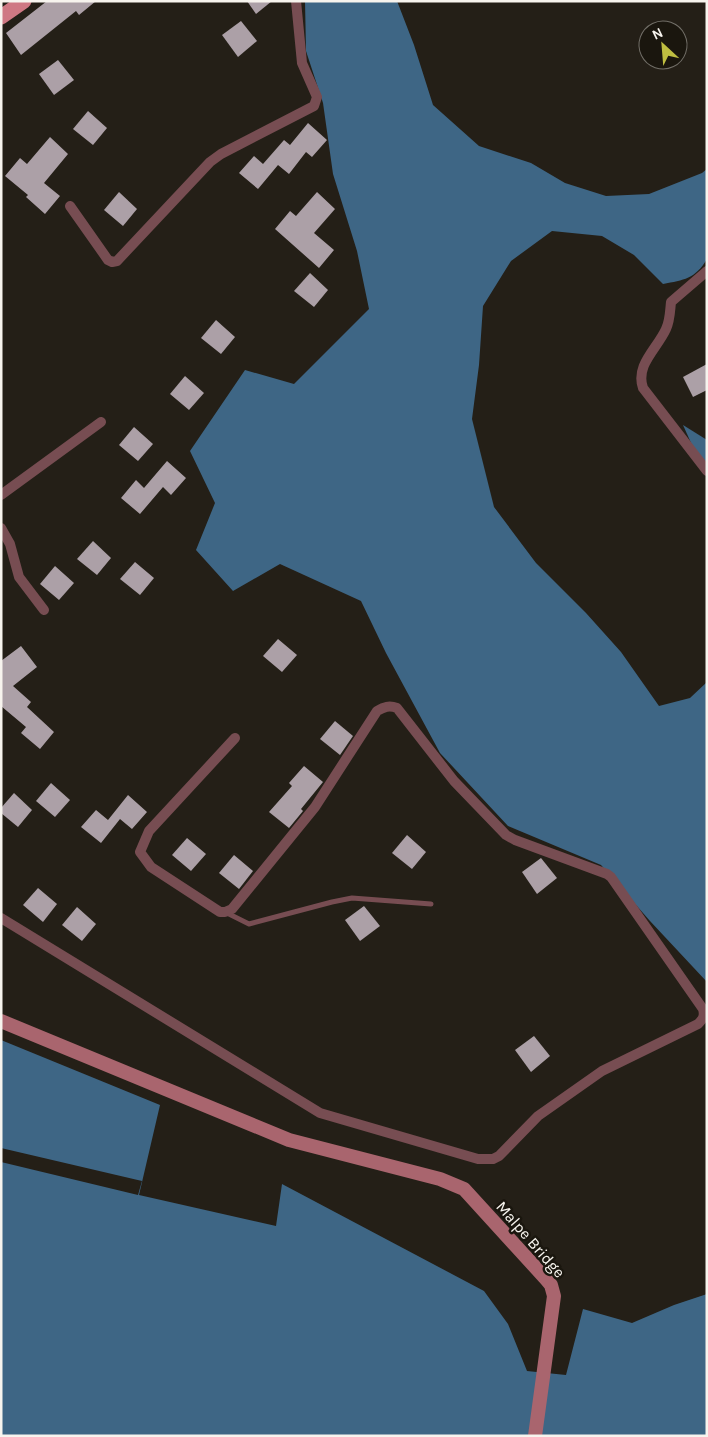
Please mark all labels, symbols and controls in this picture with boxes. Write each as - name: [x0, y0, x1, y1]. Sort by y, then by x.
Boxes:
- north arrow: [638, 20, 688, 70]
- text: N: [649, 24, 666, 44]
- street label: Malpe Bridge: [492, 1197, 569, 1282]

